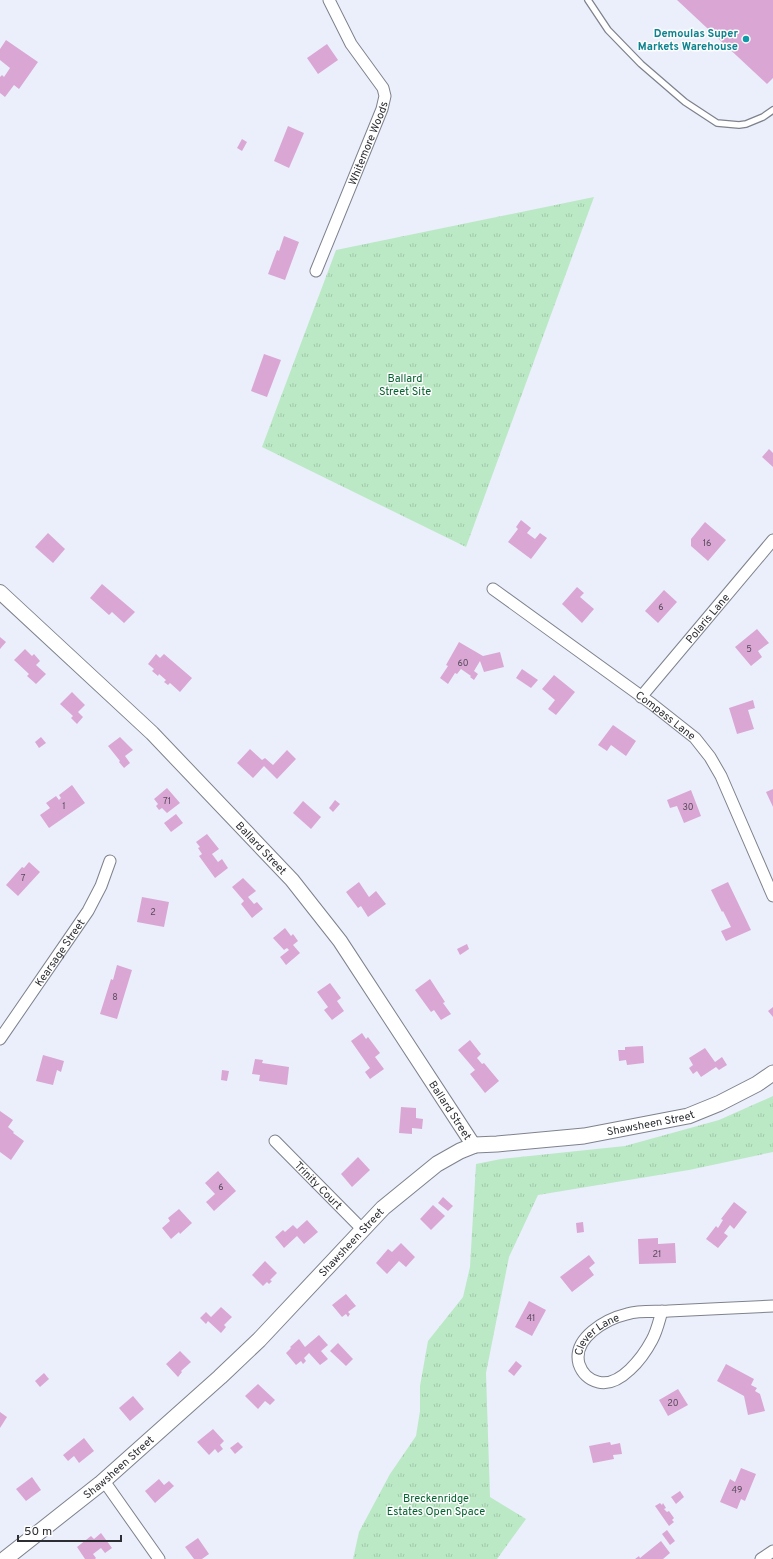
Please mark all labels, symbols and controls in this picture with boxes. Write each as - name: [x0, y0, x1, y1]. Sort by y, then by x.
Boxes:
- place label: Demoulas Super Markets Warehouse: [638, 27, 738, 54]
- marker: Demoulas Super Markets Warehouse: [741, 34, 751, 44]
- street label: Whitemore Woods: [346, 100, 392, 188]
- park label: Ballard Street Site: [379, 372, 431, 399]
- house number: 16: [703, 538, 711, 549]
- street label: Polaris Lane: [683, 591, 733, 647]
- house number: 6: [658, 602, 664, 613]
- house number: 5: [746, 644, 752, 655]
- house number: 60: [457, 658, 469, 669]
- street label: Compass Lane: [632, 688, 698, 744]
- house number: 71: [163, 796, 171, 807]
- house number: 1: [62, 801, 66, 812]
- house number: 30: [682, 802, 694, 813]
- street label: Ballard Street: [232, 819, 289, 878]
- house number: 7: [21, 873, 26, 884]
- house number: 2: [150, 907, 156, 918]
- street label: Kearsage Street: [32, 917, 88, 990]
- house number: 8: [112, 992, 118, 1003]
- street label: Ballard Street: [425, 1078, 474, 1143]
- street label: Shawsheen Street: [606, 1108, 697, 1139]
- street label: Trinity Court: [291, 1159, 345, 1213]
- house number: 6: [218, 1182, 224, 1193]
- street label: Shawsheen Street: [316, 1205, 387, 1280]
- house number: 21: [653, 1249, 661, 1260]
- street label: Clever Lane: [572, 1311, 622, 1357]
- house number: 41: [527, 1313, 535, 1324]
- house number: 20: [667, 1398, 679, 1409]
- street label: Shawsheen Street: [81, 1433, 157, 1502]
- house number: 49: [732, 1485, 742, 1496]
- park label: Breckenridge Estates Open Space: [387, 1492, 485, 1519]
- scale bar: [18, 1517, 121, 1543]
- text: 50 m: [24, 1524, 52, 1540]

